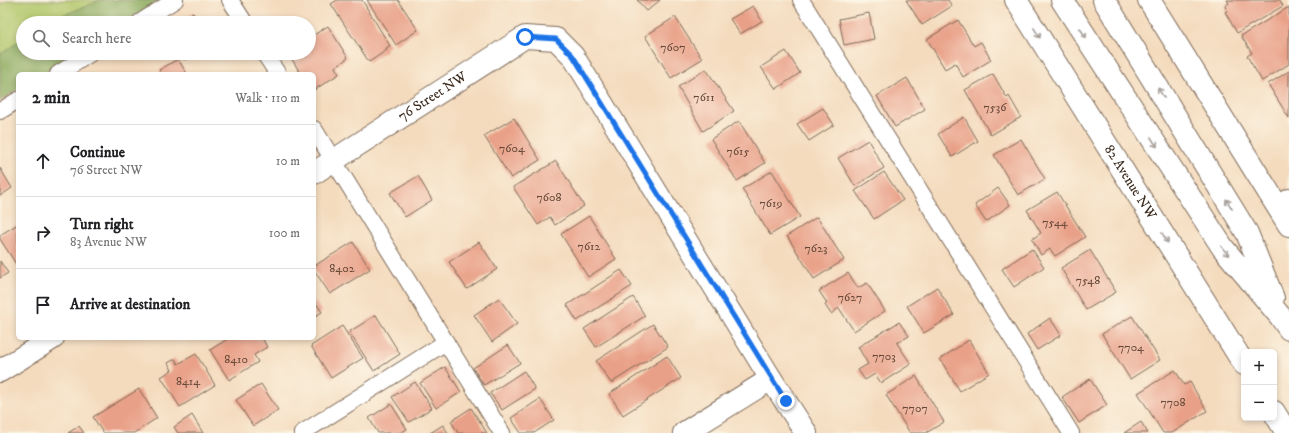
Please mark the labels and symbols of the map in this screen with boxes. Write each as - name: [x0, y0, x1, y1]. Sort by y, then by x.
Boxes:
- one-way arrow: [1033, 27, 1041, 38]
- one-way arrow: [1080, 27, 1088, 39]
- route start: [516, 28, 534, 46]
- house number: 7607: [660, 40, 686, 55]
- street label: 76 Street NW: [395, 68, 470, 125]
- one-way arrow: [1157, 88, 1165, 99]
- house number: 7611: [693, 90, 715, 105]
- house number: 7536: [984, 100, 1007, 115]
- one-way arrow: [1150, 136, 1158, 147]
- house number: 7604: [499, 141, 526, 156]
- street label: 82 Avenue NW: [1100, 142, 1160, 223]
- house number: 7615: [727, 144, 749, 159]
- house number: 7608: [537, 190, 561, 205]
- house number: 7619: [760, 196, 782, 211]
- one-way arrow: [1225, 198, 1233, 210]
- house number: 7544: [1042, 215, 1069, 230]
- one-way arrow: [1161, 232, 1169, 243]
- house number: 7612: [578, 239, 600, 254]
- house number: 7623: [805, 241, 827, 256]
- one-way arrow: [1221, 245, 1230, 256]
- house number: 8402: [329, 261, 355, 276]
- house number: 7548: [1076, 273, 1100, 288]
- house number: 7627: [838, 290, 862, 305]
- house number: 7704: [1118, 340, 1145, 355]
- house number: 7703: [872, 349, 896, 364]
- house number: 8410: [224, 352, 248, 367]
- house number: 8414: [176, 374, 201, 389]
- route end: [777, 392, 795, 410]
- house number: 7708: [1160, 395, 1186, 410]
- house number: 7707: [902, 401, 928, 416]

